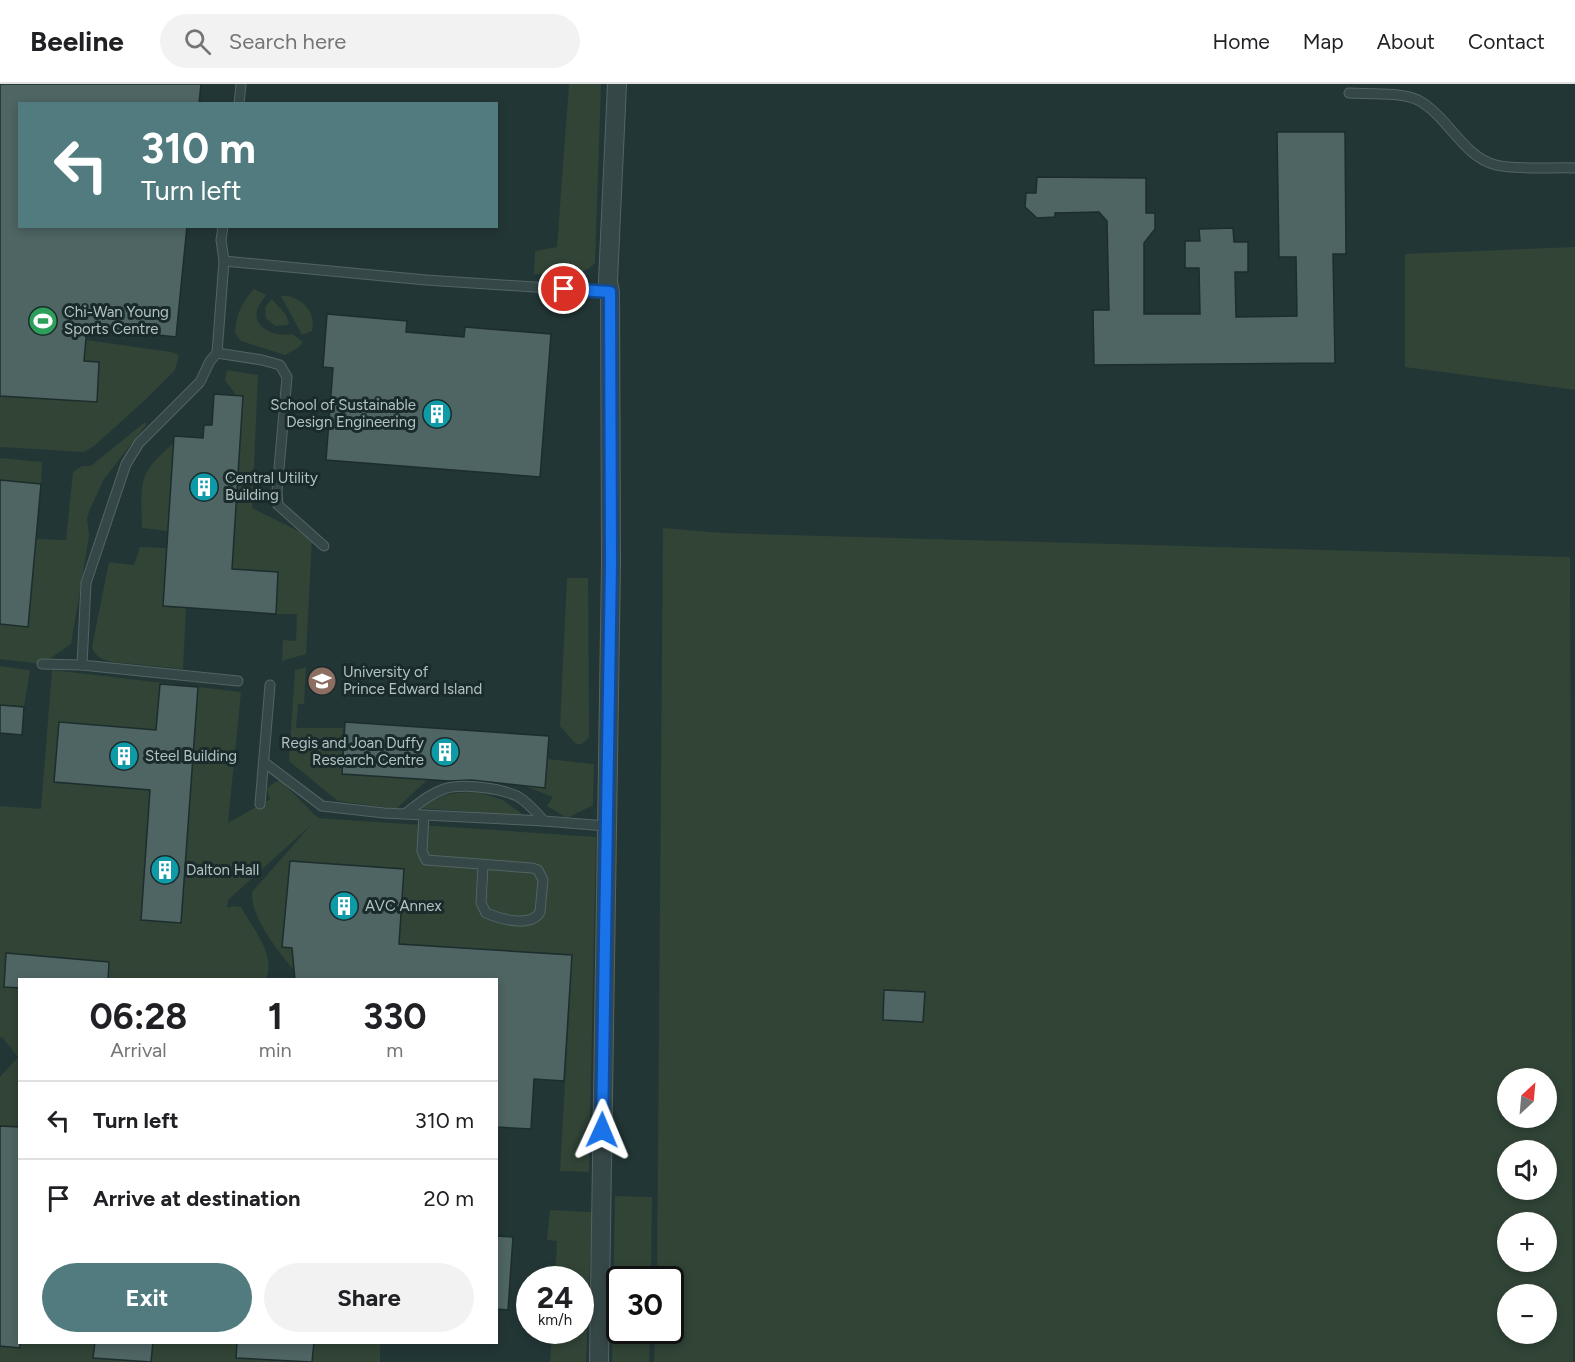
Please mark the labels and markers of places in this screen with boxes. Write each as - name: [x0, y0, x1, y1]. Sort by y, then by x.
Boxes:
- pin: [538, 263, 589, 314]
- place label: Chi-Wan Young Sports Centre: [64, 303, 169, 338]
- sports icon: Chi-Wan Young Sports Centre: [27, 305, 59, 337]
- place label: School of Sustainable Design Engineering: [270, 396, 416, 431]
- building icon: School of Sustainable Design Engineering: [421, 398, 453, 430]
- place label: Central Utility Building: [225, 469, 318, 504]
- building icon: Central Utility Building: [188, 471, 220, 503]
- place label: University of Prince Edward Island: [343, 663, 482, 698]
- school or university icon: University of Prince Edward Island: [306, 665, 338, 697]
- place label: Regis and Joan Duffy Research Centre: [281, 734, 424, 769]
- building icon: Regis and Joan Duffy Research Centre: [429, 736, 461, 768]
- building icon: Steel Building: [108, 740, 140, 772]
- place label: Steel Building: [145, 747, 237, 765]
- building icon: Dalton Hall: [149, 854, 181, 886]
- place label: Dalton Hall: [186, 861, 259, 879]
- building icon: AVC Annex: [328, 890, 360, 922]
- place label: AVC Annex: [365, 897, 442, 915]

